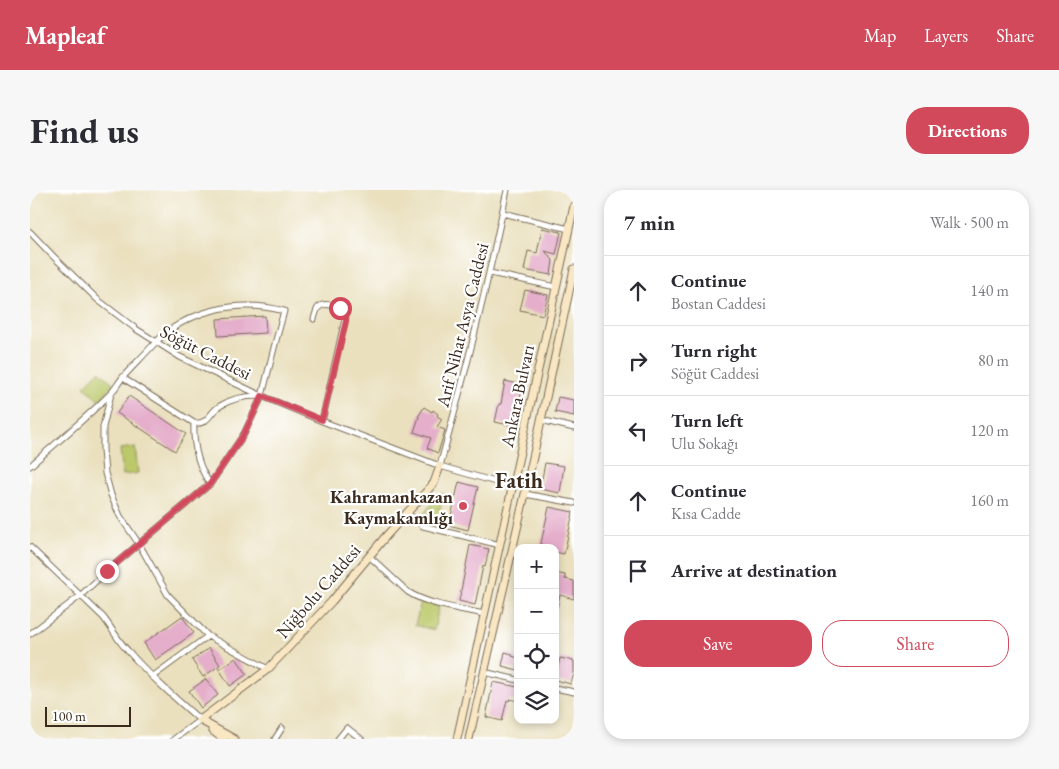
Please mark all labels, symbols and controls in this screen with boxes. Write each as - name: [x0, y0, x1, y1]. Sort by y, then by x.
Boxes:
- text: Mapleaf: [25, 20, 106, 51]
- text: Map: [864, 24, 896, 47]
- text: Layers: [924, 24, 968, 47]
- text: Share: [996, 24, 1034, 47]
- button: Directions: [906, 107, 1029, 154]
- text: Find us: [30, 108, 139, 153]
- text: 7 min: [624, 209, 675, 236]
- text: Walk · 500 m: [930, 212, 1009, 233]
- street label: Arif Nihat Asya Caddesi: [430, 240, 494, 410]
- text: Continue: [671, 268, 746, 293]
- icon: ahead: [624, 277, 652, 305]
- text: 140 m: [970, 280, 1009, 301]
- text: Bostan Caddesi: [671, 293, 766, 314]
- route start: [329, 297, 352, 320]
- street label: Söğüt Caddesi: [157, 319, 256, 385]
- text: Turn right: [671, 338, 757, 363]
- street label: Ankara Bulvarı: [495, 342, 539, 450]
- icon: right: [624, 347, 652, 375]
- text: 80 m: [978, 350, 1009, 371]
- text: Söğüt Caddesi: [671, 363, 759, 384]
- text: Turn left: [671, 408, 743, 433]
- icon: left: [624, 417, 652, 445]
- text: 120 m: [970, 420, 1009, 441]
- text: Ulu Sokağı: [671, 433, 738, 454]
- district label: Fatih: [495, 466, 543, 495]
- text: Continue: [671, 478, 746, 503]
- place label: Kahramankazan Kaymakamlığı: [330, 485, 454, 529]
- icon: ahead: [624, 487, 652, 515]
- text: 160 m: [970, 490, 1009, 511]
- marker: Kahramankazan Kaymakamlığı: [457, 500, 469, 512]
- text: Kısa Cadde: [671, 503, 741, 524]
- street label: Niğbolu Caddesi: [271, 539, 366, 643]
- map controls: [514, 544, 559, 724]
- button: +: [514, 544, 559, 589]
- icon: arrive: [624, 557, 652, 585]
- text: Arrive at destination: [671, 558, 837, 583]
- route end: [96, 560, 119, 583]
- button: −: [514, 589, 559, 634]
- button: Save: [624, 620, 812, 667]
- button: Share: [822, 620, 1009, 667]
- button: locate: [514, 634, 559, 679]
- button: layers: [514, 679, 559, 724]
- scale bar: [45, 704, 131, 727]
- text: 100 m: [52, 707, 86, 725]

